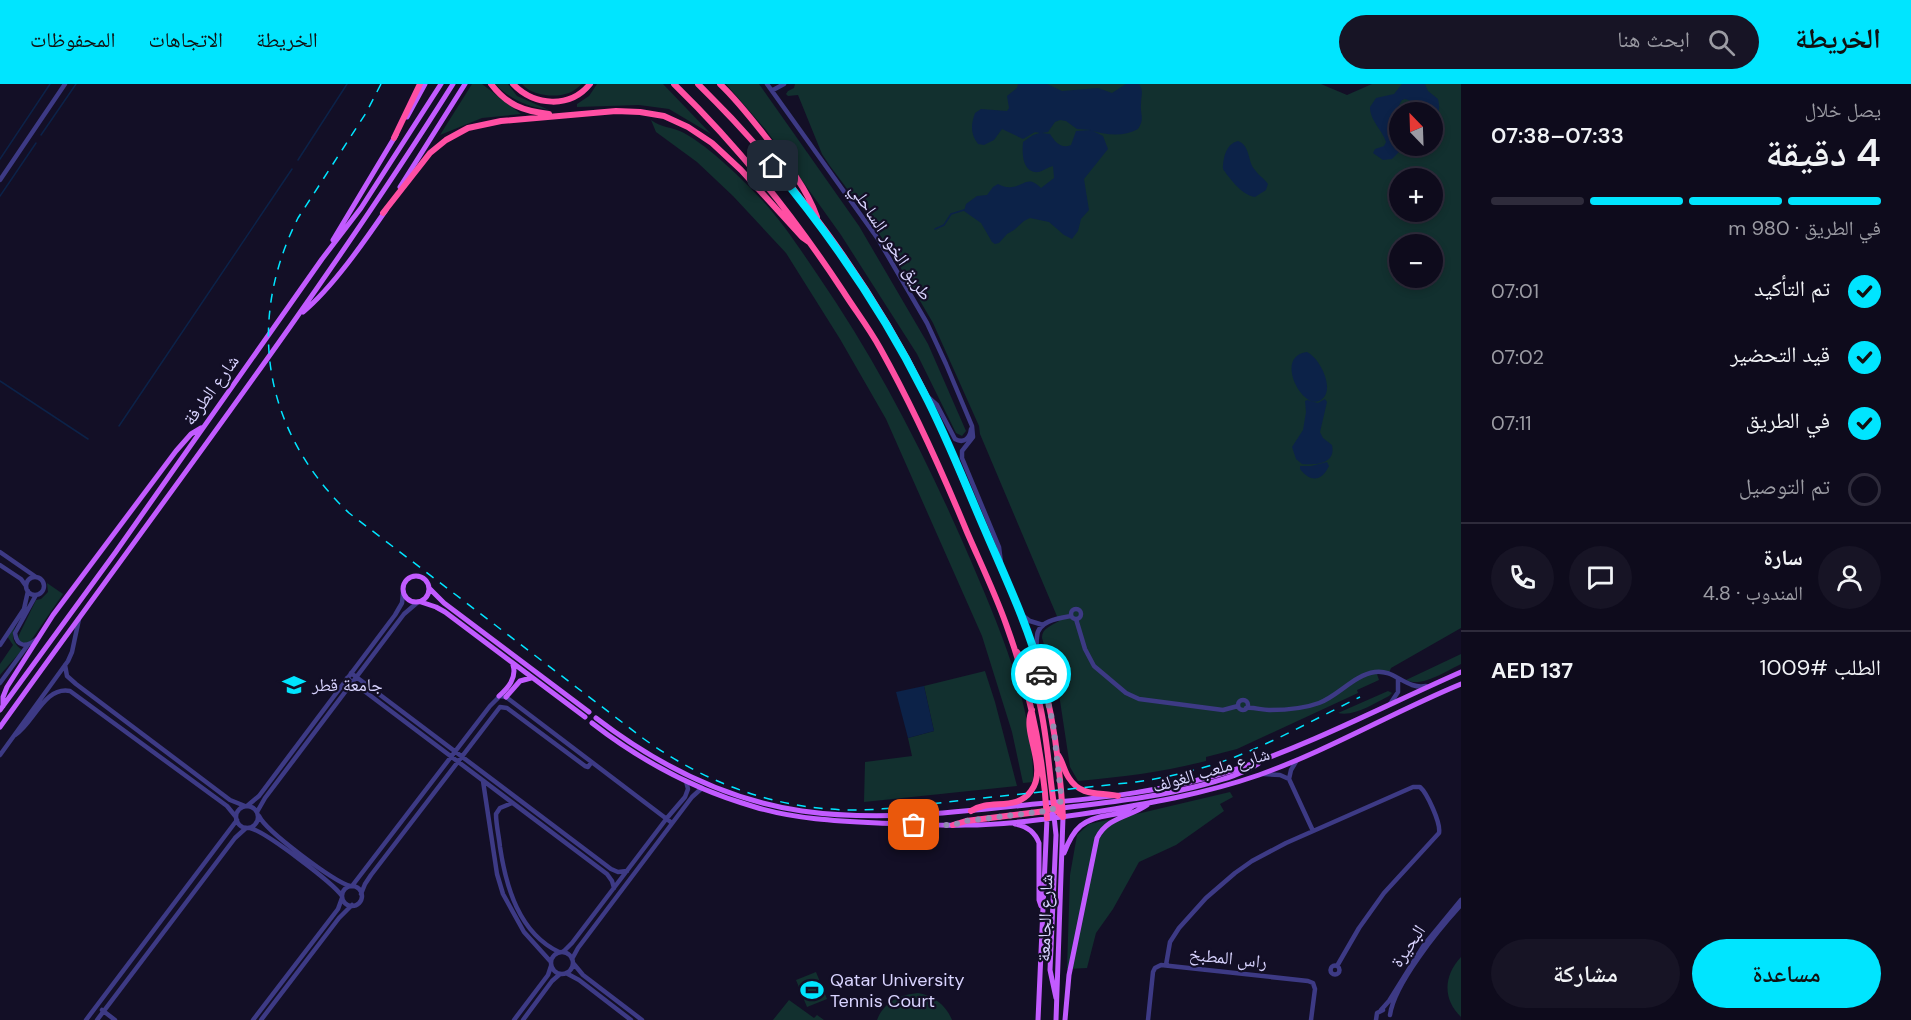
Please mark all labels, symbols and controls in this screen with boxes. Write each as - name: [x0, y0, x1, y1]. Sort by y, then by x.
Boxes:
- search box: [1339, 15, 1759, 69]
- text: الخريطة: [1795, 20, 1881, 57]
- text: ابحث هنا: [1617, 25, 1690, 54]
- text: المحفوظات: [30, 26, 115, 54]
- text: الاتجاهات: [148, 26, 223, 54]
- text: الخريطة: [256, 26, 318, 54]
- icon: search: [1705, 26, 1738, 59]
- text: يصل خلال: [1805, 97, 1881, 123]
- north arrow: [1389, 102, 1443, 156]
- map controls: [1389, 102, 1443, 288]
- text: 07:33–07:38: [1491, 121, 1624, 150]
- text: 4 دقيقة: [1766, 127, 1881, 178]
- pin: [747, 140, 798, 191]
- icon: home: [756, 149, 789, 182]
- button: +: [1389, 168, 1443, 222]
- street label: طريق الخور الساحلي: [842, 179, 938, 306]
- text: في الطريق · 980 m: [1728, 215, 1881, 241]
- button: −: [1389, 234, 1443, 288]
- text: تم التأكيد: [1754, 274, 1830, 303]
- icon: check: [1848, 275, 1881, 308]
- text: 07:01: [1491, 278, 1539, 304]
- text: قيد التحضير: [1730, 340, 1830, 369]
- icon: check: [1848, 341, 1881, 374]
- text: 07:02: [1491, 344, 1544, 370]
- street label: شارع الطرفة: [177, 350, 245, 430]
- text: في الطريق: [1745, 406, 1830, 435]
- icon: check: [1848, 407, 1881, 440]
- text: 07:11: [1491, 410, 1532, 436]
- text: تم التوصيل: [1739, 472, 1830, 501]
- text: سارة: [1764, 543, 1803, 572]
- button: phone: [1491, 546, 1554, 609]
- button: chat: [1569, 546, 1632, 609]
- button: person: [1818, 546, 1881, 609]
- text: المندوب · 4.8: [1703, 580, 1803, 606]
- courier: [1011, 644, 1071, 704]
- text: الطلب #1009: [1760, 653, 1881, 682]
- text: AED 137: [1491, 656, 1573, 685]
- icon: car: [1025, 658, 1058, 691]
- school or university icon: جامعة قطر: [281, 672, 307, 698]
- place label: جامعة قطر: [311, 673, 383, 697]
- street label: شارع ملعب الغولف: [1149, 742, 1273, 798]
- pin: [888, 799, 939, 850]
- icon: bag: [897, 808, 930, 841]
- street label: شارع الجامعة: [1031, 874, 1059, 962]
- street label: البحيرة: [1385, 920, 1431, 972]
- button: مشاركة: [1491, 939, 1680, 1008]
- button: مساعدة: [1692, 939, 1881, 1008]
- street label: راس المطبخ: [1188, 942, 1268, 974]
- place label: Qatar University Tennis Court: [830, 968, 965, 1013]
- sports icon: Qatar University Tennis Court: [799, 977, 825, 1003]

